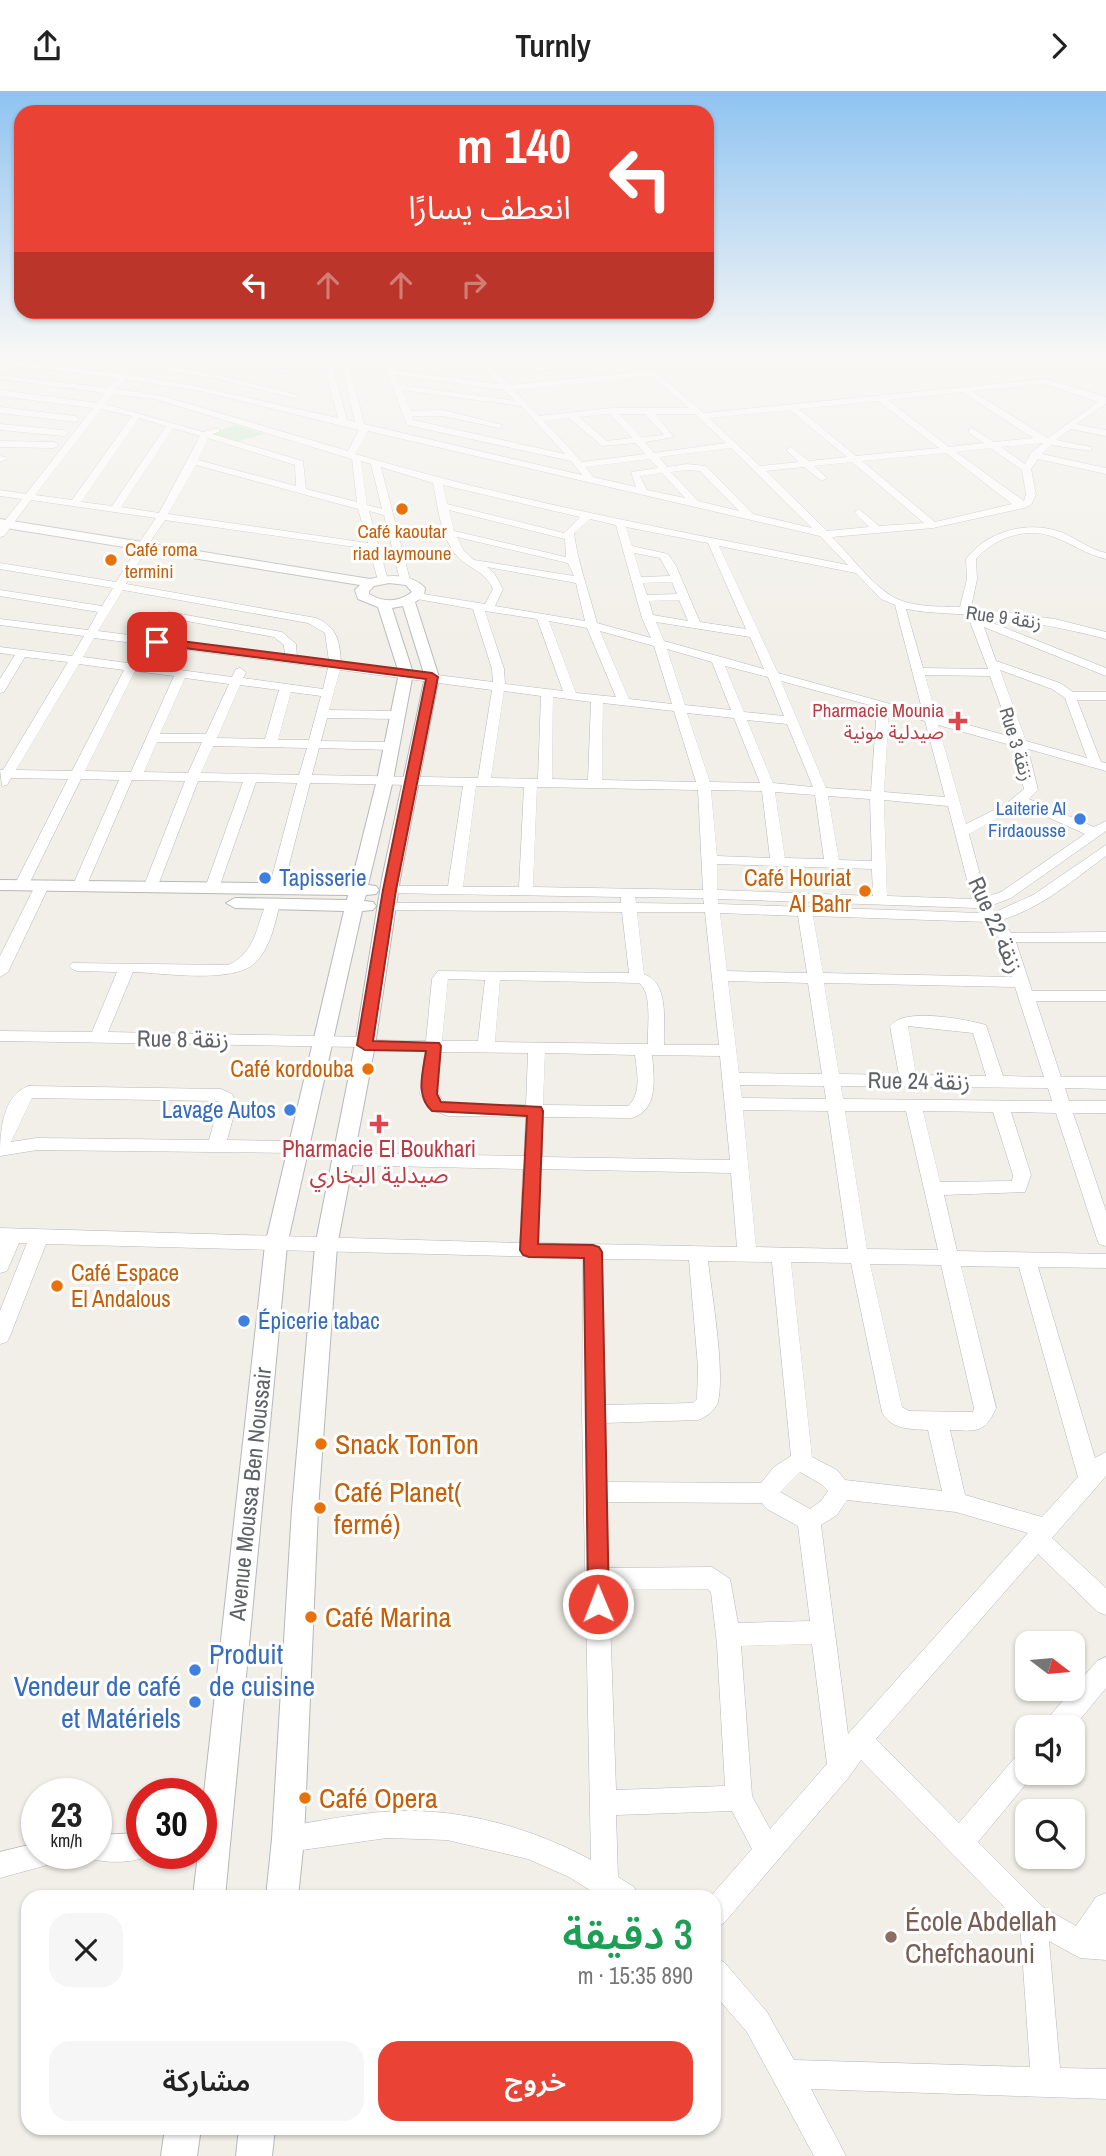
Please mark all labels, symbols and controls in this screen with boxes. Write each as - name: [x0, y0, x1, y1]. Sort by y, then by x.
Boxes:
- text: Turnly: [515, 24, 591, 67]
- icon: share: [28, 27, 66, 65]
- icon: forward: [1040, 27, 1078, 65]
- text: 140 m: [457, 112, 571, 178]
- icon: left: [595, 133, 686, 224]
- text: انعطف يسارًا: [408, 186, 571, 229]
- icon: left: [236, 266, 274, 304]
- icon: ahead: [309, 266, 347, 304]
- icon: ahead: [382, 266, 420, 304]
- icon: right: [455, 266, 493, 304]
- marker: Café kaoutar riad laymoune: [394, 501, 410, 517]
- place label: Café kaoutar riad laymoune: [353, 518, 451, 566]
- place label: Café roma termini: [125, 536, 198, 584]
- marker: Café roma termini: [103, 552, 119, 568]
- street label: Rue 9 زنقة: [965, 599, 1043, 635]
- pin: [127, 612, 187, 672]
- icon: arrive: [138, 623, 176, 661]
- place label: Pharmacie Mounia صيدلية مونية: [812, 697, 944, 745]
- street label: Rue 3 زنقة: [993, 704, 1041, 784]
- marker: Pharmacie Mounia صيدلية مونية: [950, 713, 966, 729]
- place label: Laiterie Al Firdaousse: [988, 795, 1066, 843]
- marker: Laiterie Al Firdaousse: [1072, 811, 1088, 827]
- place label: Tapisserie: [279, 862, 366, 893]
- place label: Café Houriat Al Bahr: [744, 862, 852, 919]
- marker: Tapisserie: [257, 870, 273, 886]
- street label: Rue 22 زنقة: [961, 872, 1031, 978]
- marker: Café Houriat Al Bahr: [857, 883, 873, 899]
- street label: Rue 8 زنقة: [137, 1022, 229, 1055]
- place label: Café kordouba: [230, 1053, 355, 1084]
- marker: Café kordouba: [360, 1061, 376, 1077]
- street label: Rue 24 زنقة: [867, 1064, 971, 1097]
- place label: Lavage Autos: [162, 1094, 276, 1125]
- marker: Lavage Autos: [282, 1102, 298, 1118]
- marker: Pharmacie El Boukhari صيدلية البخاري: [371, 1116, 387, 1132]
- place label: Pharmacie El Boukhari صيدلية البخاري: [282, 1133, 476, 1192]
- place label: Café Espace El Andalous: [71, 1257, 179, 1314]
- marker: Café Espace El Andalous: [49, 1278, 65, 1294]
- place label: Épicerie tabac: [258, 1305, 380, 1336]
- marker: Épicerie tabac: [236, 1313, 252, 1329]
- street label: Avenue Moussa Ben Noussair: [221, 1365, 278, 1623]
- place label: Snack TonTon: [335, 1425, 479, 1463]
- marker: Snack TonTon: [313, 1436, 329, 1452]
- place label: Café Planet( fermé): [334, 1473, 462, 1543]
- marker: Café Planet( fermé): [312, 1500, 328, 1516]
- position arrow: [561, 1567, 635, 1641]
- place label: Café Marina: [325, 1598, 452, 1636]
- marker: Café Marina: [303, 1609, 319, 1625]
- north arrow: [1015, 1631, 1085, 1701]
- map controls: [1015, 1631, 1085, 1869]
- place label: Produit de cuisine: [209, 1635, 315, 1705]
- marker: Produit de cuisine: [187, 1662, 203, 1678]
- place label: Vendeur de café et Matériels: [14, 1667, 181, 1737]
- marker: Vendeur de café et Matériels: [187, 1694, 203, 1710]
- button: sound: [1015, 1715, 1085, 1785]
- speed limit sign: 30: [126, 1778, 217, 1869]
- place label: Café Opera: [319, 1779, 438, 1817]
- marker: Café Opera: [297, 1790, 313, 1806]
- text: 23: [51, 1791, 82, 1838]
- button: search: [1015, 1799, 1085, 1869]
- text: km/h: [51, 1828, 83, 1853]
- place label: École Abdellah Chefchaouni: [905, 1902, 1057, 1972]
- text: 3 دقيقة: [562, 1906, 693, 1962]
- button: close: [49, 1913, 123, 1987]
- marker: École Abdellah Chefchaouni: [883, 1929, 899, 1945]
- text: 890 m · 15:35: [578, 1960, 693, 1991]
- button: مشاركة: [49, 2041, 364, 2121]
- button: خروج: [378, 2041, 693, 2121]

